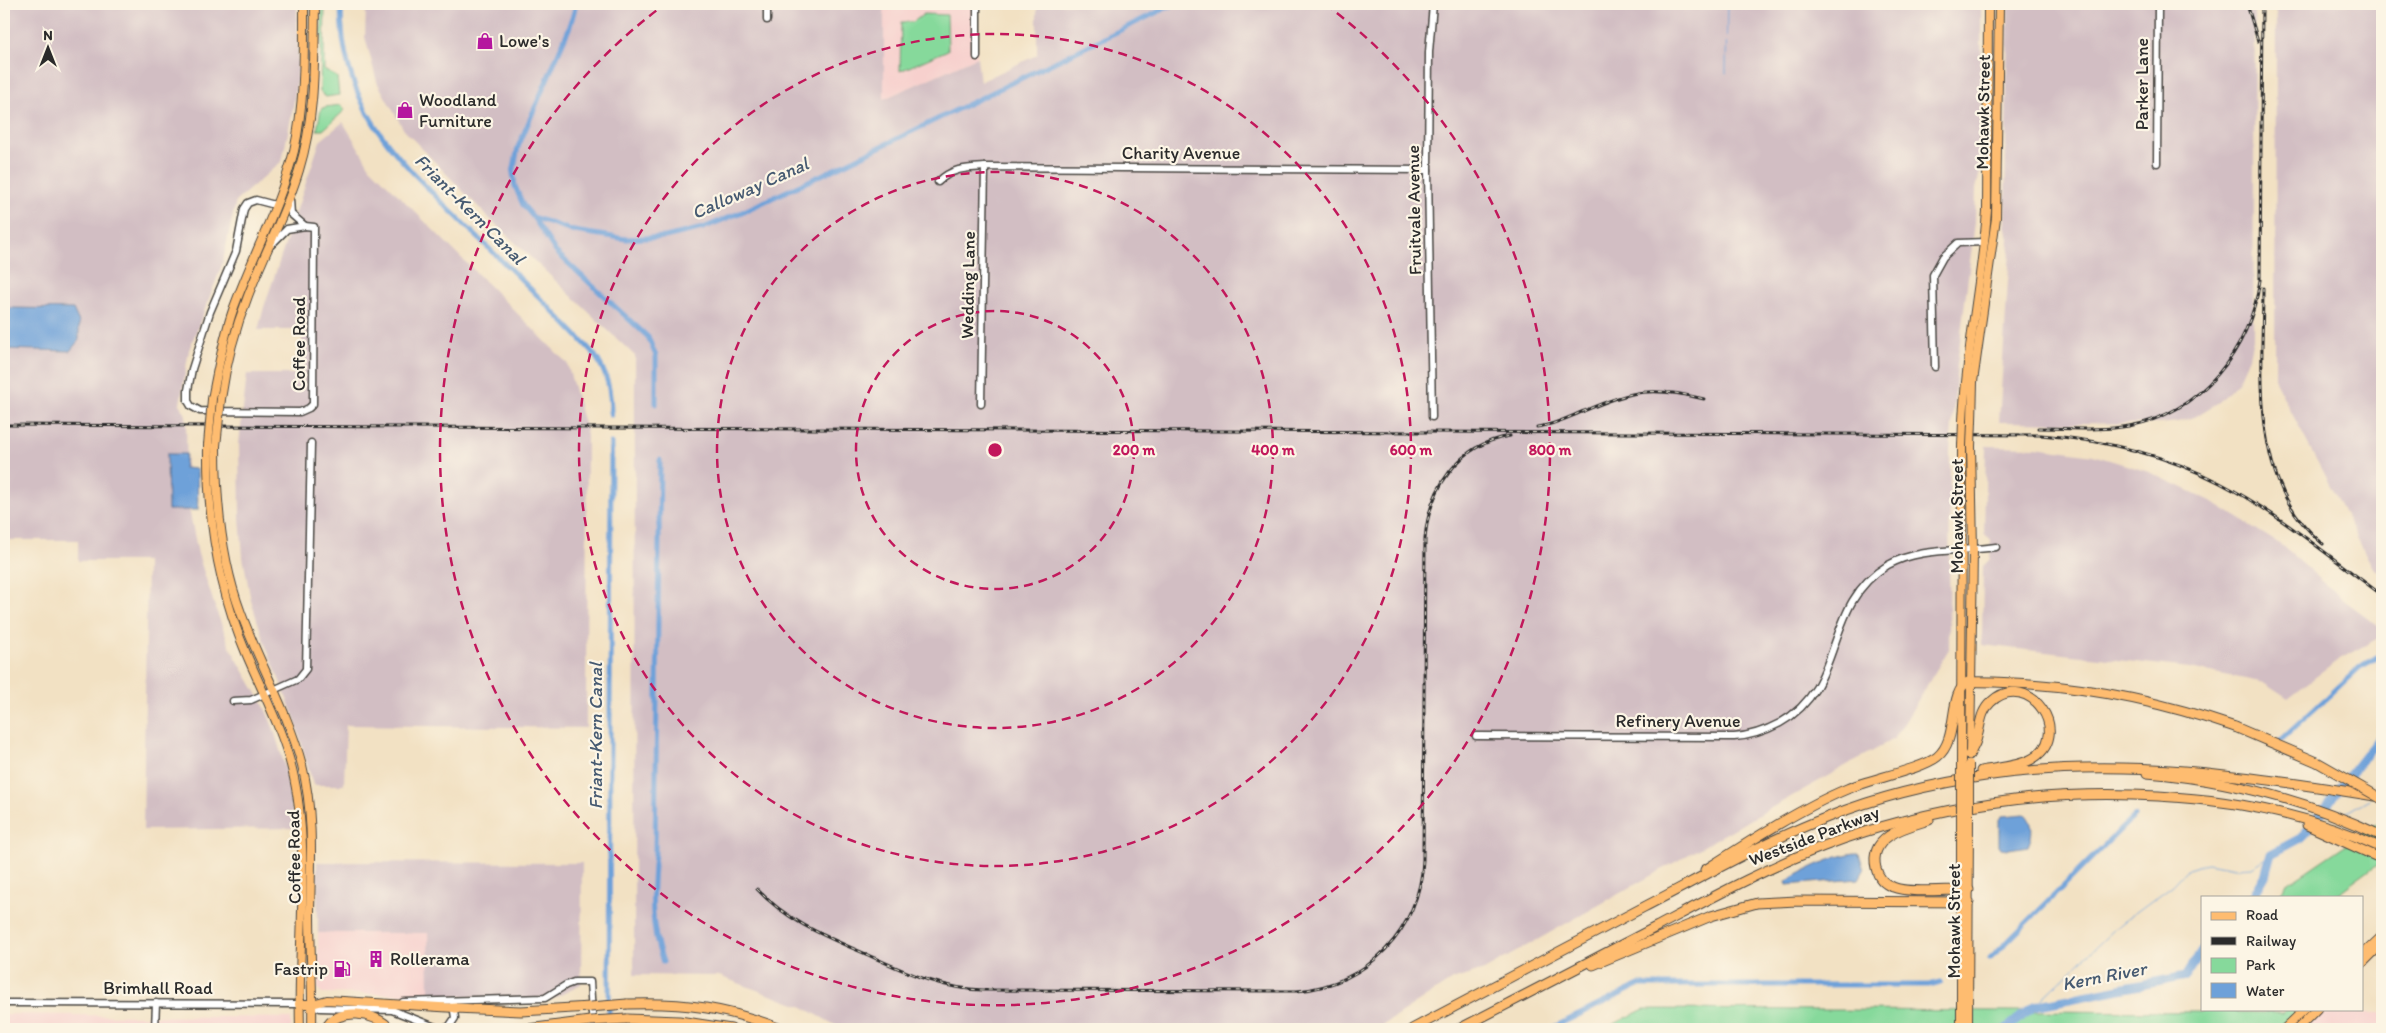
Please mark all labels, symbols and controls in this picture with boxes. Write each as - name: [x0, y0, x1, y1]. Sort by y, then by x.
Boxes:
- north arrow: [22, 22, 72, 72]
- text: N: [43, 27, 53, 44]
- place label: Lowe's: [499, 30, 550, 52]
- shop icon: Lowe's: [475, 31, 495, 51]
- street label: Parker Lane: [2131, 38, 2153, 130]
- street label: Mohawk Street: [1971, 54, 1995, 170]
- place label: Woodland Furniture: [419, 89, 497, 132]
- shop icon: Woodland Furniture: [395, 100, 415, 120]
- street label: Charity Avenue: [1122, 142, 1240, 164]
- street label: Fruitvale Avenue: [1402, 145, 1426, 275]
- water label: Friant-Kern Canal: [410, 149, 531, 270]
- water label: Calloway Canal: [688, 151, 813, 224]
- street label: Wedding Lane: [956, 231, 980, 339]
- street label: Coffee Road: [288, 297, 310, 391]
- centre of rings: [986, 441, 1004, 459]
- text: 200 m: [1113, 441, 1156, 459]
- text: 400 m: [1251, 441, 1295, 459]
- text: 600 m: [1390, 441, 1433, 459]
- text: 800 m: [1529, 441, 1572, 459]
- street label: Mohawk Street: [1946, 458, 1968, 574]
- water label: Friant-Kern Canal: [584, 661, 607, 810]
- street label: Refinery Avenue: [1615, 710, 1741, 732]
- street label: Westside Parkway: [1746, 801, 1883, 871]
- street label: Coffee Road: [282, 810, 306, 904]
- street label: Mohawk Street: [1943, 863, 1965, 979]
- legend: [2201, 896, 2364, 1010]
- text: Road: [2246, 906, 2279, 924]
- text: Railway: [2246, 932, 2296, 950]
- place label: Rollerama: [390, 948, 470, 970]
- building icon: Rollerama: [366, 949, 386, 969]
- water label: Kern River: [2060, 956, 2150, 995]
- text: Park: [2246, 956, 2276, 974]
- place label: Fastrip: [274, 958, 328, 980]
- fuel station icon: Fastrip: [332, 959, 352, 979]
- street label: Brimhall Road: [103, 977, 213, 999]
- text: Water: [2246, 982, 2285, 1000]

